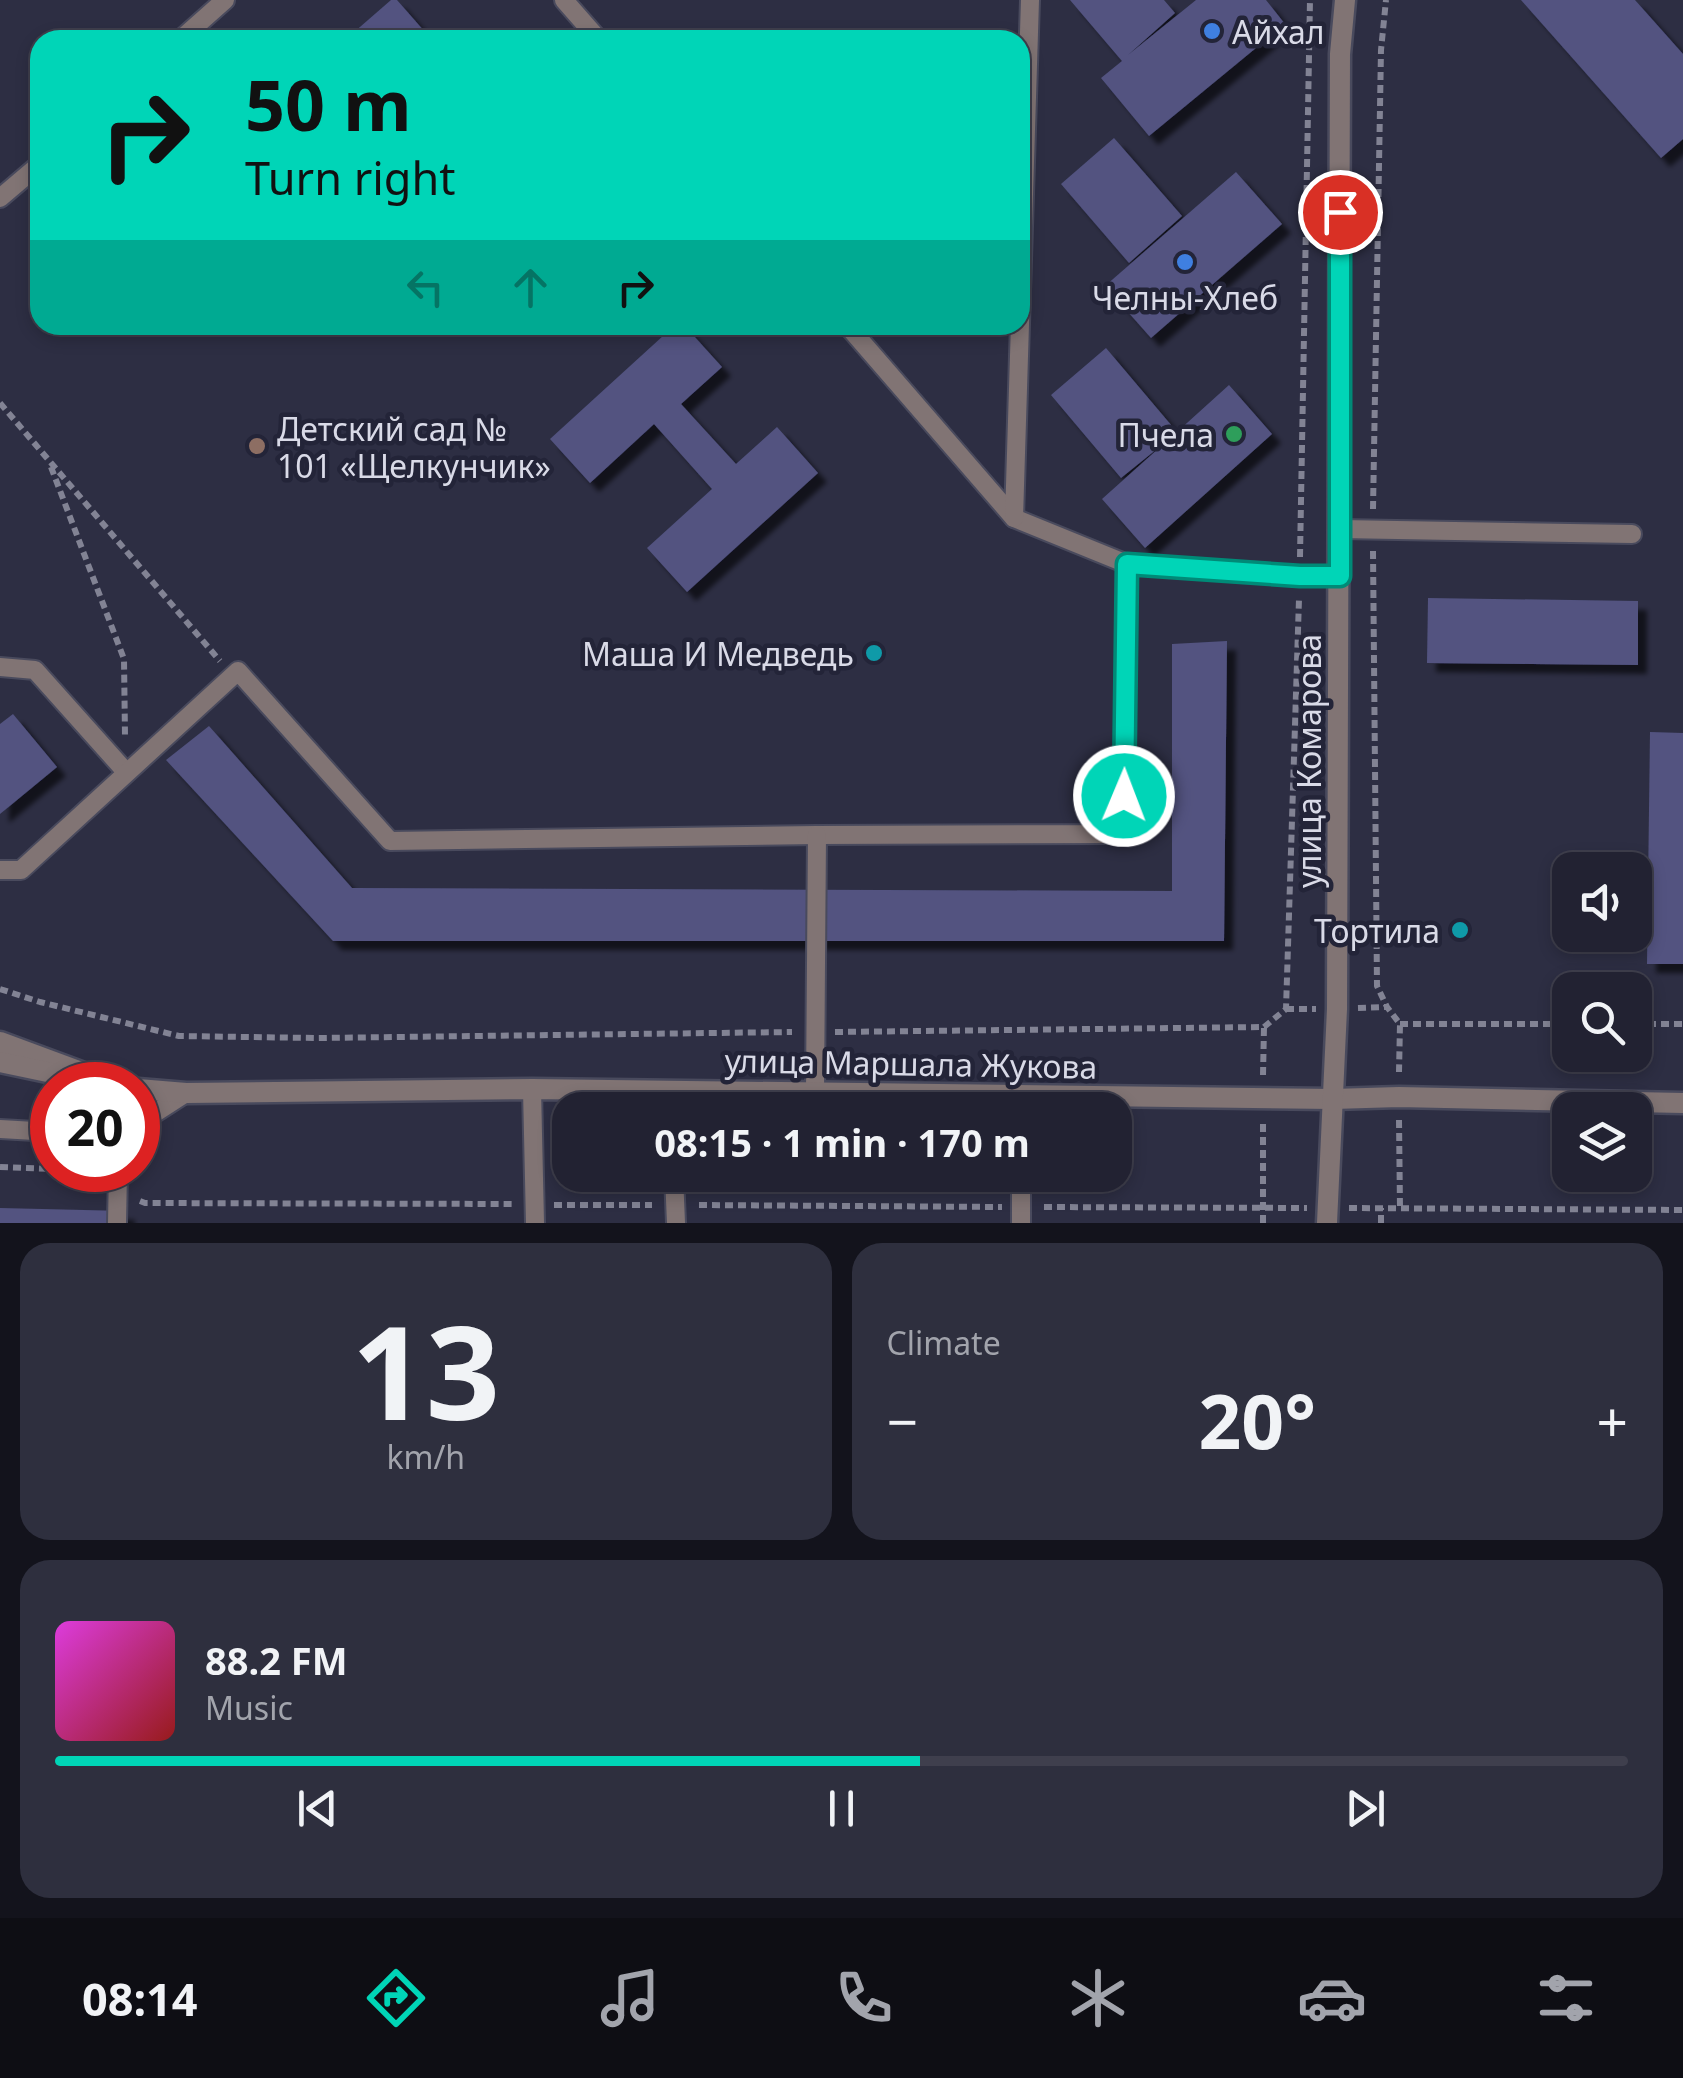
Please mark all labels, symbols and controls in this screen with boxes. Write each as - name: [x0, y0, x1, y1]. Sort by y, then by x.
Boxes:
- place label: Айхал: [1232, 10, 1325, 53]
- marker: Айхал: [1201, 20, 1223, 42]
- text: 50 m: [245, 56, 412, 152]
- icon: right: [80, 70, 210, 200]
- text: Turn right: [245, 147, 456, 208]
- pin: [1298, 170, 1383, 255]
- icon: arrive: [1313, 185, 1368, 240]
- marker: Челны-Хлеб: [1174, 251, 1196, 273]
- icon: left: [398, 260, 453, 315]
- icon: ahead: [503, 260, 558, 315]
- icon: right: [608, 260, 663, 315]
- place label: Челны-Хлеб: [1092, 276, 1278, 319]
- place label: Детский сад № 101 «Щелкунчик»: [277, 407, 551, 487]
- place label: Пчела: [1117, 413, 1214, 456]
- marker: Пчела: [1223, 423, 1245, 445]
- marker: Детский сад № 101 «Щелкунчик»: [246, 435, 268, 457]
- place label: Маша И Медведь: [582, 632, 854, 675]
- street label: улица Комарова: [1287, 634, 1330, 888]
- marker: Маша И Медведь: [863, 642, 885, 664]
- position arrow: [1072, 744, 1176, 848]
- map controls: [1552, 852, 1652, 1192]
- button: sound: [1552, 852, 1652, 952]
- place label: Тортила: [1314, 909, 1440, 952]
- marker: Тортила: [1449, 919, 1471, 941]
- button: search: [1552, 972, 1652, 1072]
- street label: улица Маршала Жукова: [724, 1038, 1098, 1088]
- speed limit sign: 20: [30, 1062, 160, 1192]
- button: layers: [1552, 1092, 1652, 1192]
- text: 08:15 · 1 min · 170 m: [654, 1116, 1030, 1168]
- text: 13: [351, 1281, 500, 1458]
- text: Climate: [887, 1321, 1001, 1364]
- text: 20°: [1198, 1369, 1316, 1471]
- text: −: [887, 1383, 918, 1458]
- text: +: [1597, 1383, 1628, 1458]
- text: km/h: [386, 1435, 465, 1478]
- text: 88.2 FM: [205, 1634, 347, 1686]
- text: Music: [205, 1686, 293, 1729]
- icon: previous: [290, 1781, 345, 1836]
- icon: pause: [814, 1781, 869, 1836]
- icon: next: [1338, 1781, 1393, 1836]
- icon: directions: [361, 1963, 431, 2033]
- icon: music: [595, 1963, 665, 2033]
- icon: phone: [829, 1963, 899, 2033]
- icon: climate: [1063, 1963, 1133, 2033]
- icon: car: [1297, 1963, 1367, 2033]
- icon: filters: [1531, 1963, 1601, 2033]
- text: 08:14: [82, 1968, 198, 2029]

